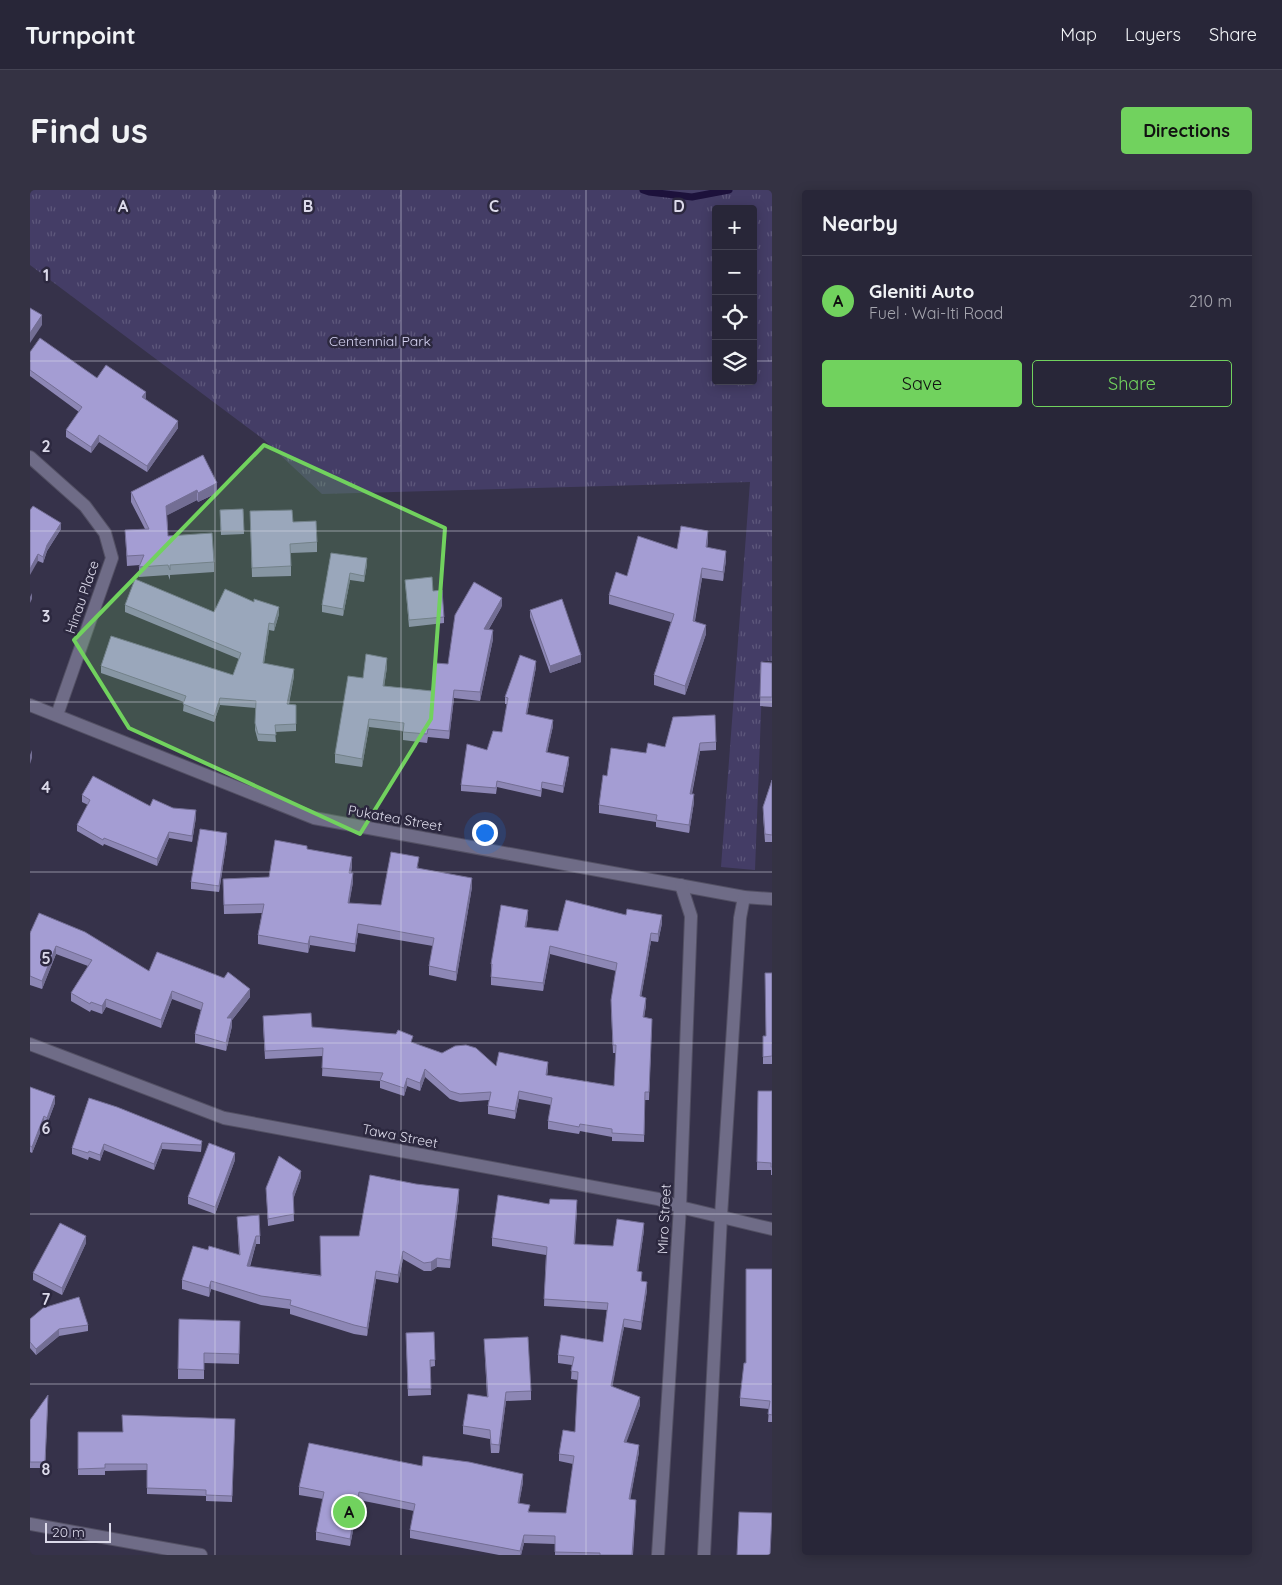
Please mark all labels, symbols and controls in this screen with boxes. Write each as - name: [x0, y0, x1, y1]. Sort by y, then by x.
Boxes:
- text: Turnpoint: [25, 20, 136, 50]
- text: Map: [1060, 23, 1097, 46]
- text: Layers: [1125, 23, 1181, 46]
- text: Share: [1209, 23, 1257, 46]
- button: Directions: [1121, 107, 1252, 154]
- text: Find us: [30, 108, 148, 152]
- text: A: [118, 196, 129, 216]
- text: B: [303, 196, 313, 216]
- text: C: [489, 196, 499, 216]
- text: D: [673, 196, 685, 216]
- map controls: [712, 205, 757, 385]
- button: +: [712, 205, 757, 250]
- text: Nearby: [822, 210, 898, 236]
- button: −: [712, 250, 757, 295]
- text: 1: [43, 265, 49, 285]
- text: Gleniti Auto: [869, 279, 974, 303]
- text: A: [833, 291, 843, 311]
- text: 210 m: [1189, 291, 1232, 311]
- button: locate: [712, 295, 757, 340]
- text: Fuel · Wai-Iti Road: [869, 303, 1003, 323]
- park label: Centennial Park: [329, 332, 431, 350]
- button: layers: [712, 340, 757, 385]
- button: Save: [822, 360, 1022, 407]
- button: Share: [1032, 360, 1232, 407]
- text: 2: [41, 436, 51, 456]
- street label: Hinau Place: [61, 558, 103, 636]
- text: 3: [42, 606, 50, 626]
- text: 4: [41, 777, 51, 797]
- street label: Pukatea Street: [346, 801, 444, 835]
- your location: [472, 820, 498, 846]
- text: 5: [41, 948, 51, 968]
- text: 6: [42, 1118, 51, 1138]
- street label: Tawa Street: [361, 1120, 440, 1152]
- street label: Miro Street: [653, 1183, 675, 1255]
- text: 7: [42, 1289, 51, 1309]
- text: 8: [42, 1459, 51, 1479]
- pin: A: [333, 1493, 365, 1531]
- scale bar: [45, 1520, 111, 1543]
- text: 20 m: [52, 1523, 85, 1541]

